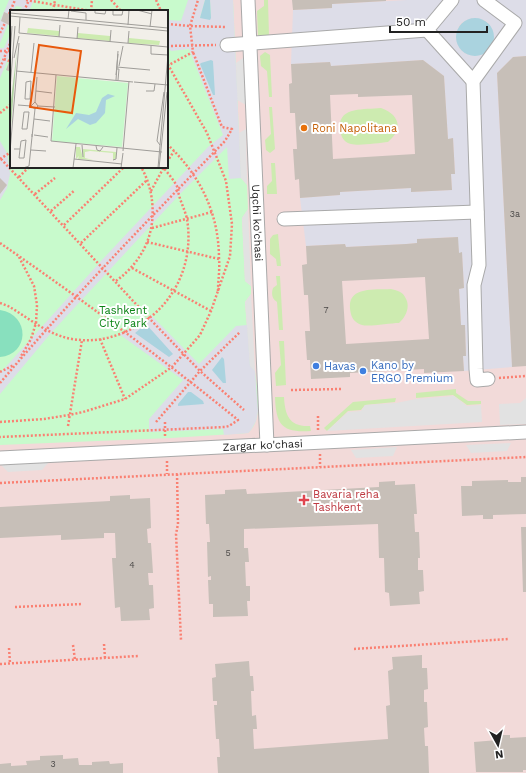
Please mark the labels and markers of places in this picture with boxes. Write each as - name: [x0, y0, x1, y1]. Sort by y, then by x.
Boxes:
- place label: Roni Napolitana: [312, 122, 397, 135]
- marker: Roni Napolitana: [299, 123, 309, 133]
- place label: Kano by ERGO Premium: [371, 359, 453, 385]
- place label: Havas: [324, 360, 356, 373]
- marker: Havas: [311, 361, 321, 371]
- marker: Kano by ERGO Premium: [358, 366, 368, 376]
- place label: Bavaria reha Tashkent: [313, 488, 379, 514]
- marker: Bavaria reha Tashkent: [298, 494, 310, 506]

